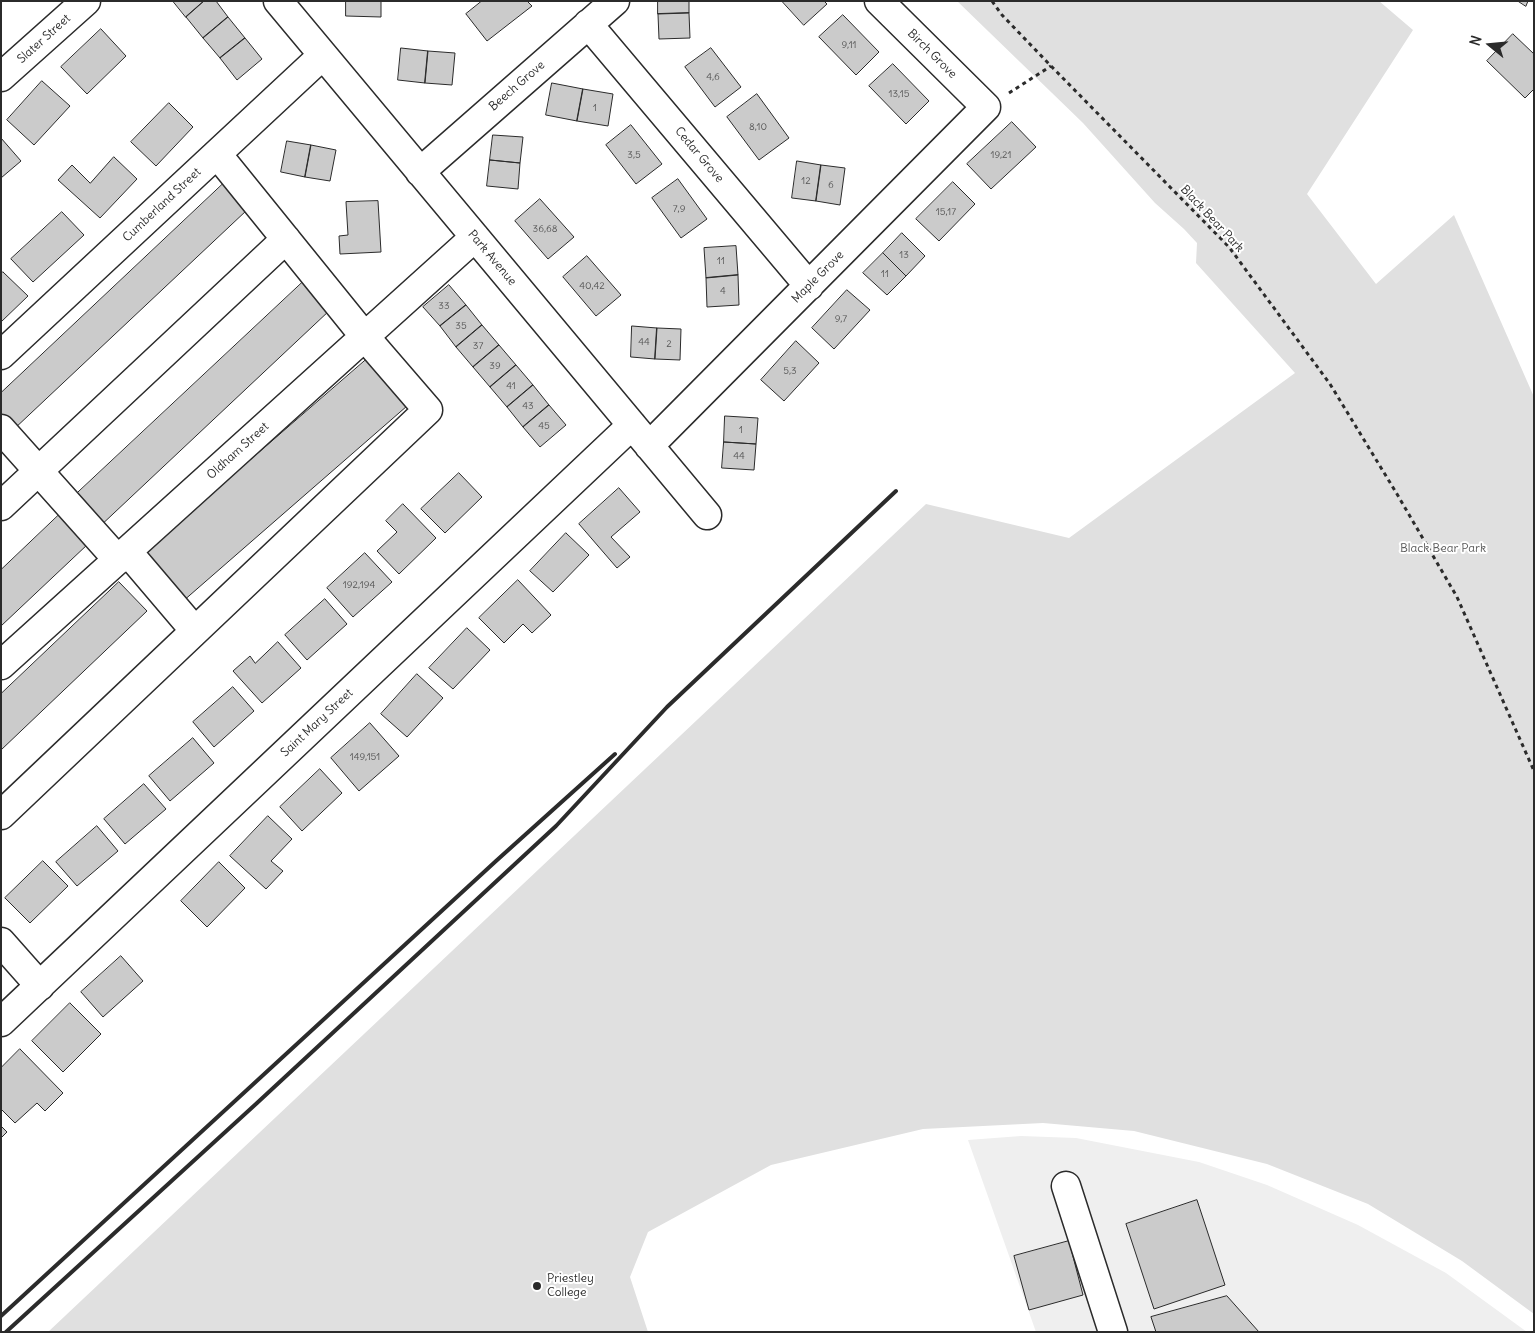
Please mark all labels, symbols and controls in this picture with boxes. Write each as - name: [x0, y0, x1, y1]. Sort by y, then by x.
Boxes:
- street label: Slater Street: [15, 11, 73, 67]
- north arrow: [1465, 20, 1515, 70]
- street label: Birch Grove: [904, 26, 960, 82]
- text: N: [1466, 33, 1486, 48]
- house number: 9,11: [841, 39, 857, 51]
- street label: Beech Grove: [486, 58, 548, 114]
- house number: 4,6: [706, 71, 720, 83]
- house number: 13,15: [888, 88, 910, 100]
- house number: 1: [593, 102, 597, 114]
- house number: 8,10: [749, 121, 767, 133]
- street label: Cedar Grove: [672, 124, 726, 186]
- house number: 3,5: [627, 149, 641, 161]
- house number: 19,21: [990, 149, 1012, 161]
- street label: Cumberland Street: [120, 165, 204, 245]
- house number: 12: [801, 175, 811, 187]
- house number: 6: [828, 179, 834, 191]
- street label: Black Bear Park: [1177, 183, 1247, 255]
- house number: 7,9: [673, 203, 685, 215]
- house number: 15,17: [936, 206, 956, 218]
- house number: 36,68: [532, 223, 558, 235]
- street label: Park Avenue: [465, 227, 519, 289]
- street label: Maple Grove: [789, 248, 847, 306]
- house number: 13: [899, 249, 909, 261]
- house number: 11: [717, 255, 725, 267]
- house number: 11: [881, 268, 889, 280]
- house number: 40,42: [579, 280, 605, 292]
- house number: 4: [720, 285, 726, 297]
- house number: 33: [438, 300, 450, 312]
- house number: 9,7: [835, 313, 847, 325]
- house number: 35: [455, 320, 467, 332]
- house number: 44: [638, 336, 650, 348]
- house number: 2: [666, 338, 672, 350]
- house number: 37: [473, 340, 483, 352]
- house number: 39: [489, 360, 501, 372]
- house number: 5,3: [783, 365, 797, 377]
- house number: 41: [506, 380, 516, 392]
- house number: 43: [522, 400, 534, 412]
- street label: Oldham Street: [204, 419, 272, 483]
- house number: 45: [538, 420, 550, 432]
- house number: 1: [739, 424, 743, 436]
- house number: 44: [733, 450, 745, 462]
- park label: Black Bear Park: [1400, 542, 1486, 556]
- house number: 192,194: [343, 579, 375, 591]
- street label: Saint Mary Street: [278, 686, 356, 760]
- house number: 149,151: [350, 751, 380, 763]
- place label: Priestley College: [547, 1272, 594, 1300]
- marker: Priestley College: [531, 1280, 543, 1292]

